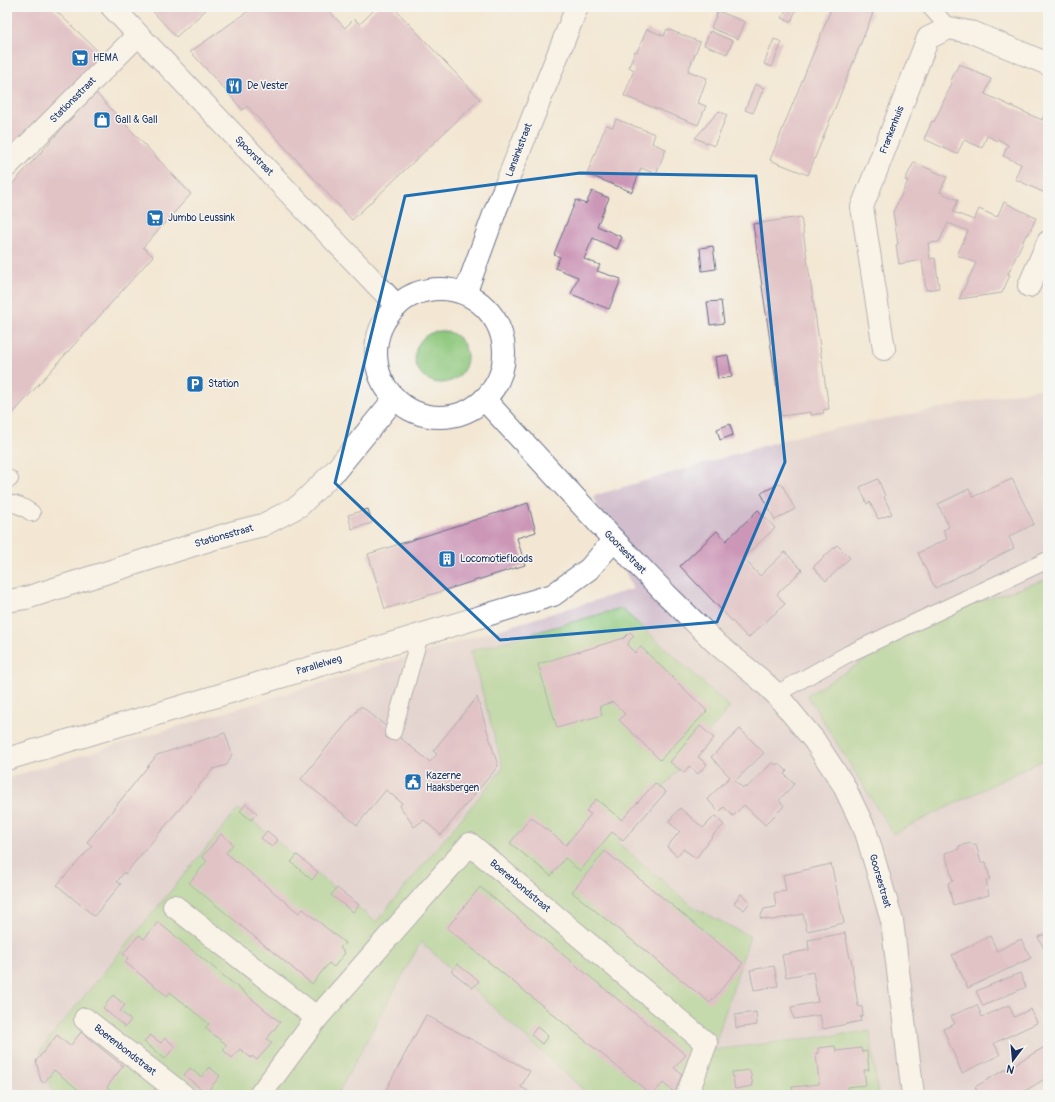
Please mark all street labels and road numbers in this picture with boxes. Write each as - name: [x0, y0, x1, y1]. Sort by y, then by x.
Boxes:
- street label: Stationsstraat: [47, 74, 99, 126]
- street label: Frankenhuis: [877, 104, 907, 156]
- street label: Lansinkstraat: [503, 121, 535, 179]
- street label: Spoorstraat: [232, 134, 276, 179]
- street label: Stationsstraat: [193, 522, 256, 550]
- street label: Goorsestraat: [601, 528, 649, 577]
- street label: Parallelweg: [295, 652, 343, 678]
- street label: Goorsestraat: [867, 853, 894, 910]
- street label: Boerenbondstraat: [487, 857, 554, 916]
- street label: Boerenbondstraat: [92, 1022, 159, 1079]

